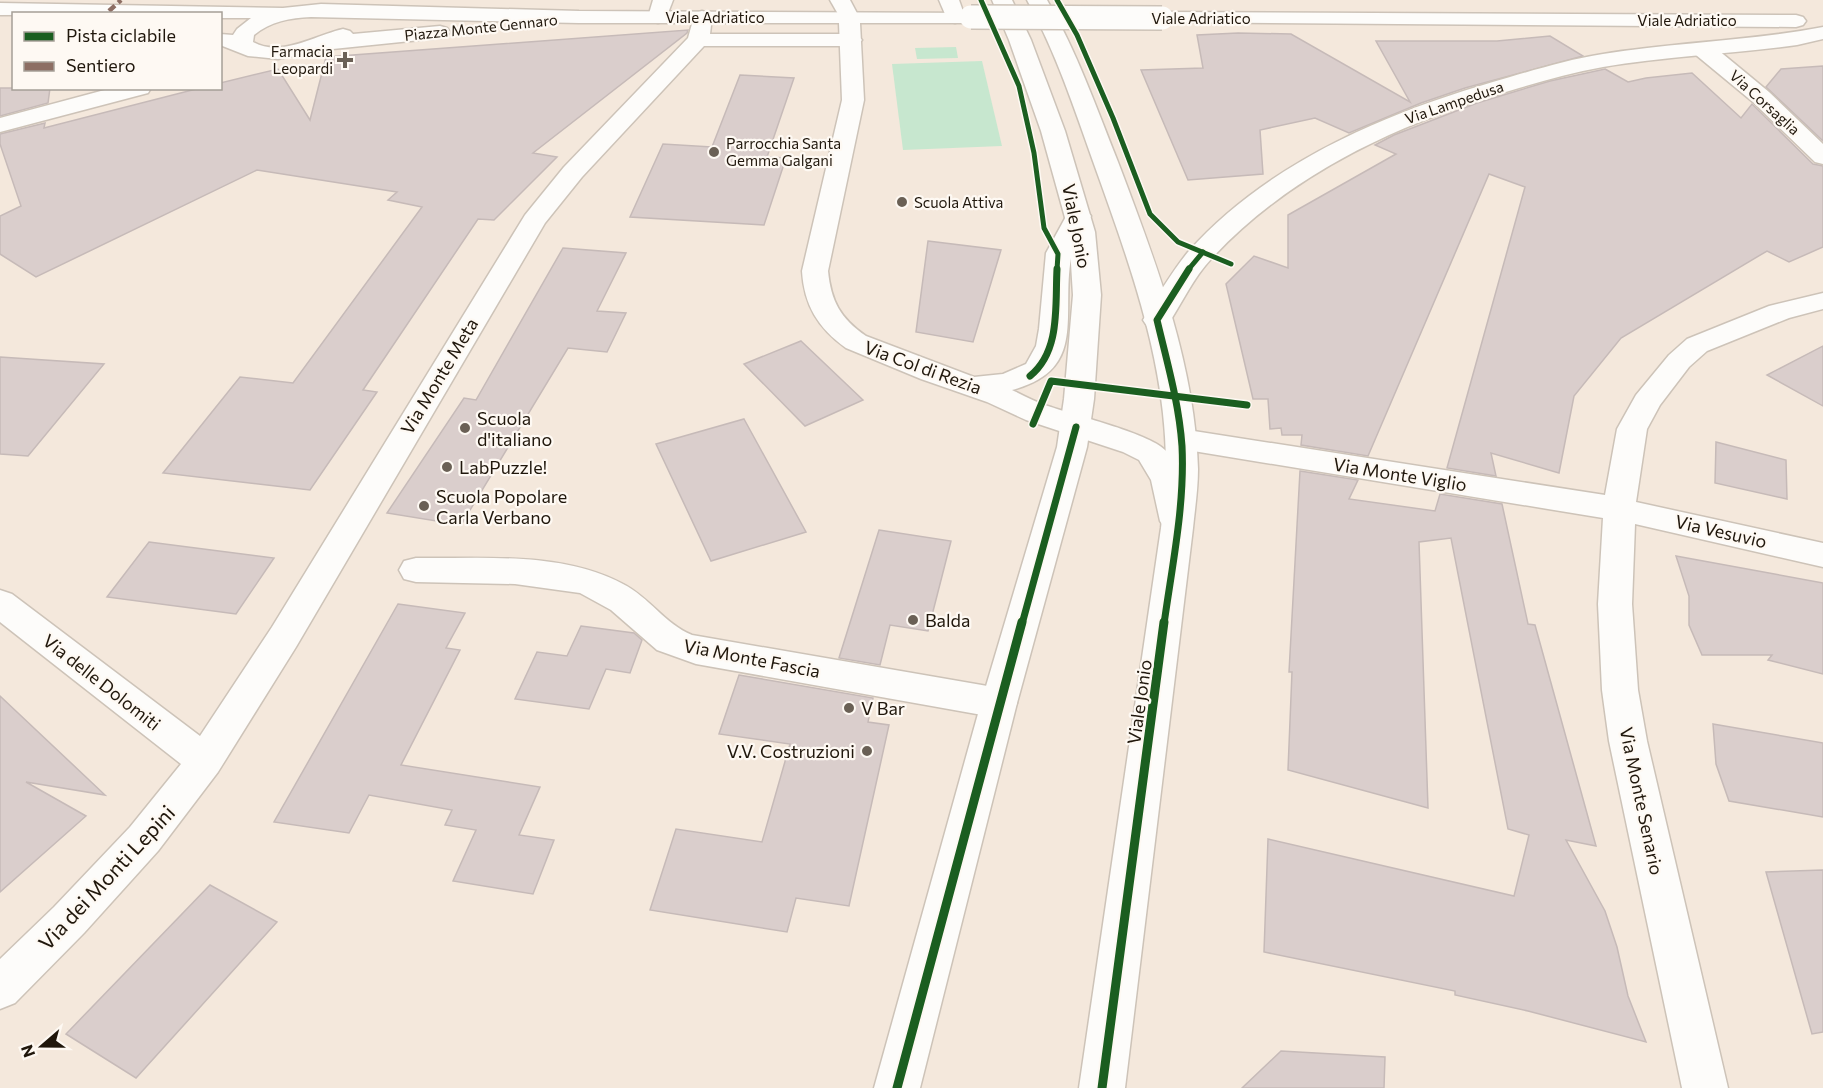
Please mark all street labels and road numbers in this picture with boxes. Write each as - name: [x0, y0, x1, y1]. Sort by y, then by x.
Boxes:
- street label: Viale Adriatico: [665, 8, 765, 26]
- street label: Viale Adriatico: [1151, 9, 1251, 27]
- street label: Piazza Monte Gennaro: [403, 10, 559, 44]
- street label: Viale Adriatico: [1637, 11, 1737, 29]
- street label: Via Corsaglia: [1726, 66, 1804, 138]
- street label: Via Lampedusa: [1402, 77, 1506, 127]
- street label: Viale Jonio: [1058, 182, 1096, 270]
- street label: Via Monte Meta: [396, 314, 482, 438]
- street label: Via Col di Rezia: [861, 336, 985, 398]
- street label: Via Monte Viglio: [1332, 453, 1468, 495]
- street label: Via Vesuvio: [1673, 510, 1769, 552]
- street label: Via delle Dolomiti: [39, 629, 165, 735]
- street label: Via Monte Fascia: [682, 634, 822, 682]
- street label: Viale Jonio: [1122, 658, 1156, 746]
- street label: Via Monte Senario: [1616, 725, 1668, 877]
- street label: Via dei Monti Lepini: [33, 800, 179, 954]

